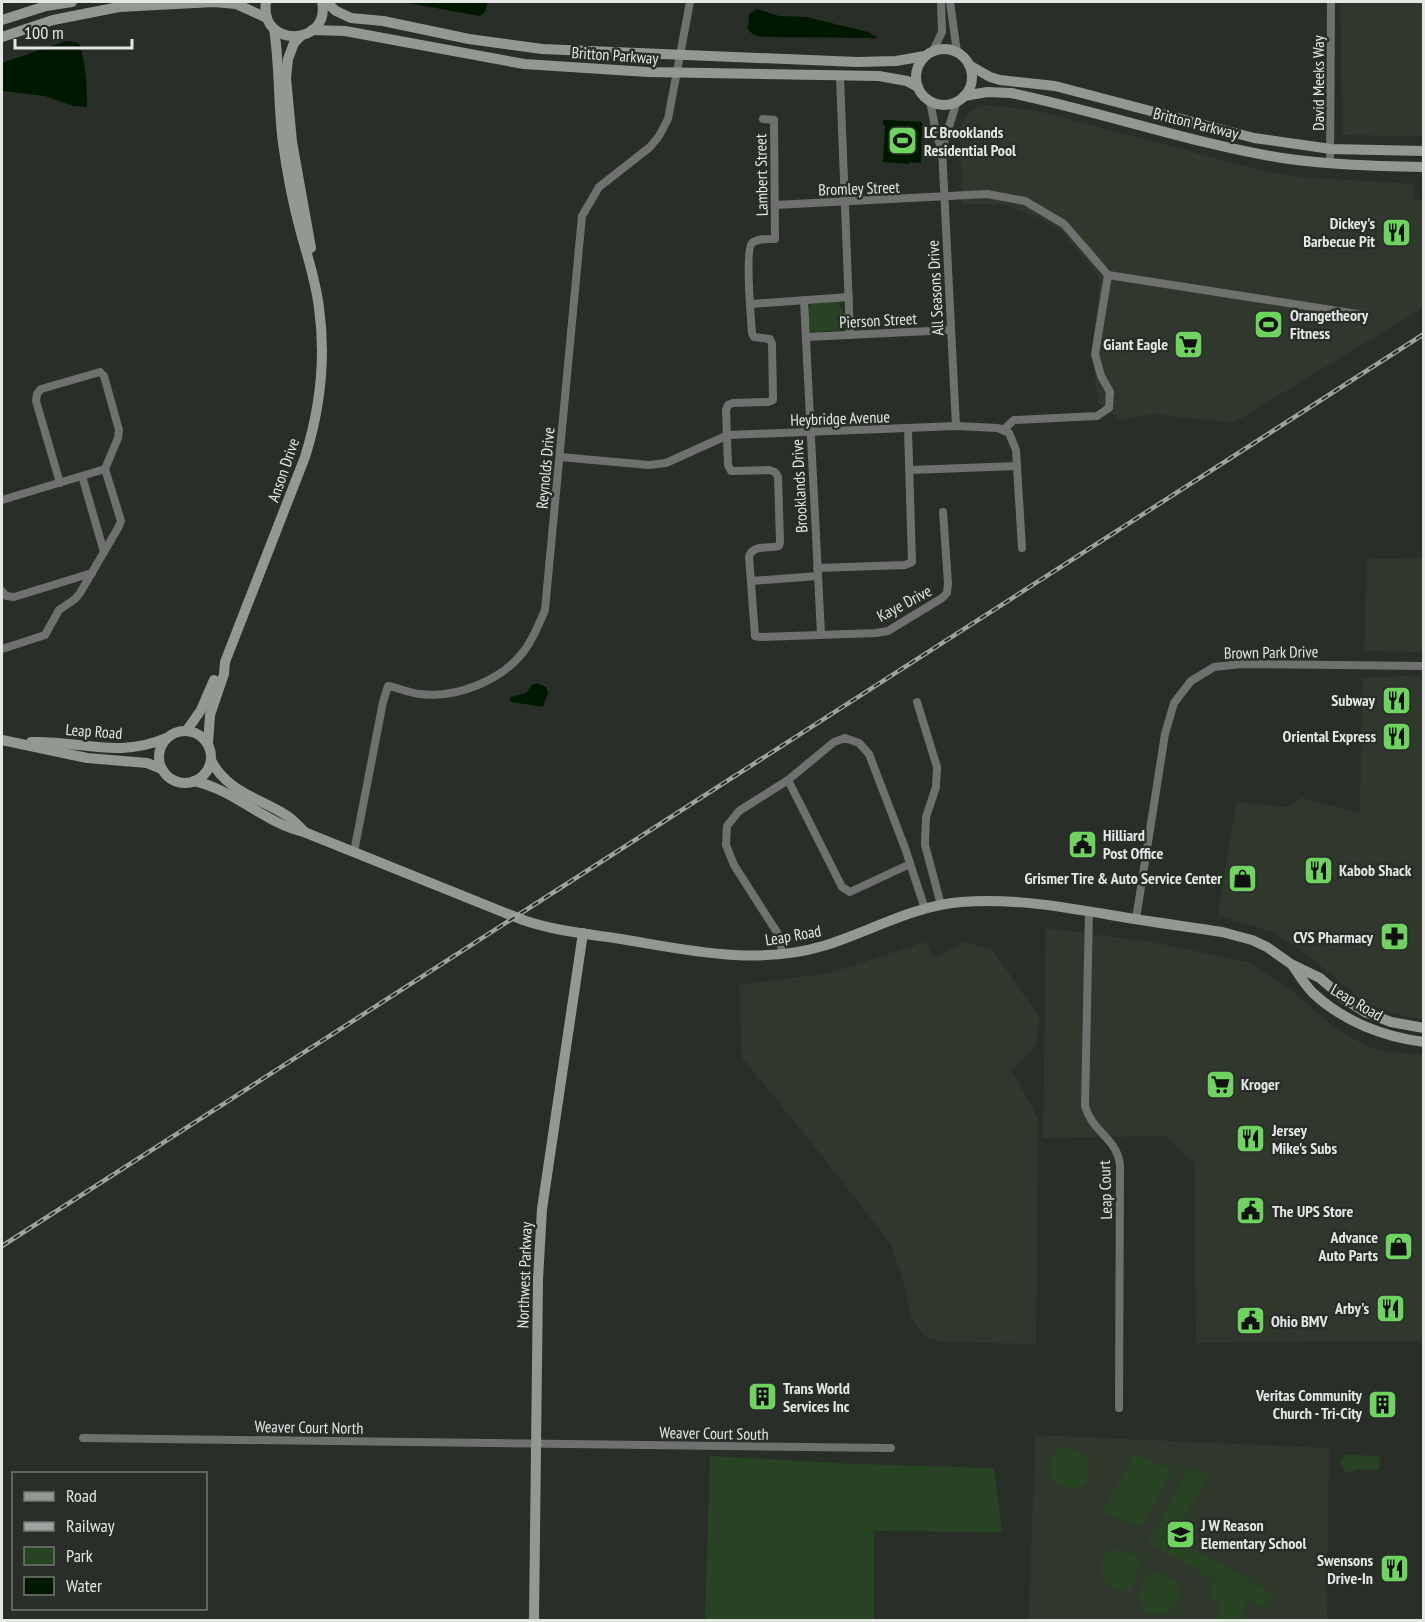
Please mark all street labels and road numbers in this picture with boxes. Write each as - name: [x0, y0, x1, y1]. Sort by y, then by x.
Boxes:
- street label: David Meeks Way: [1308, 35, 1328, 131]
- street label: Britton Parkway: [571, 42, 659, 68]
- street label: Britton Parkway: [1151, 103, 1241, 143]
- street label: Lambert Street: [750, 133, 772, 216]
- street label: Bromley Street: [818, 177, 901, 199]
- street label: All Seasons Drive: [923, 240, 947, 336]
- street label: Pierson Street: [839, 308, 918, 332]
- street label: Heybridge Avenue: [790, 406, 890, 430]
- street label: Reynolds Drive: [531, 426, 559, 510]
- street label: Anson Drive: [263, 435, 303, 505]
- street label: Brooklands Drive: [787, 439, 811, 533]
- street label: Kaye Drive: [873, 580, 935, 626]
- street label: Brown Park Drive: [1224, 641, 1318, 663]
- street label: Leap Road: [65, 719, 123, 743]
- street label: Leap Road: [763, 920, 823, 950]
- street label: Leap Road: [1327, 979, 1387, 1025]
- street label: Leap Court: [1094, 1159, 1116, 1220]
- street label: Northwest Parkway: [512, 1221, 536, 1329]
- street label: Weaver Court North: [254, 1416, 364, 1438]
- street label: Weaver Court South: [659, 1422, 769, 1444]

